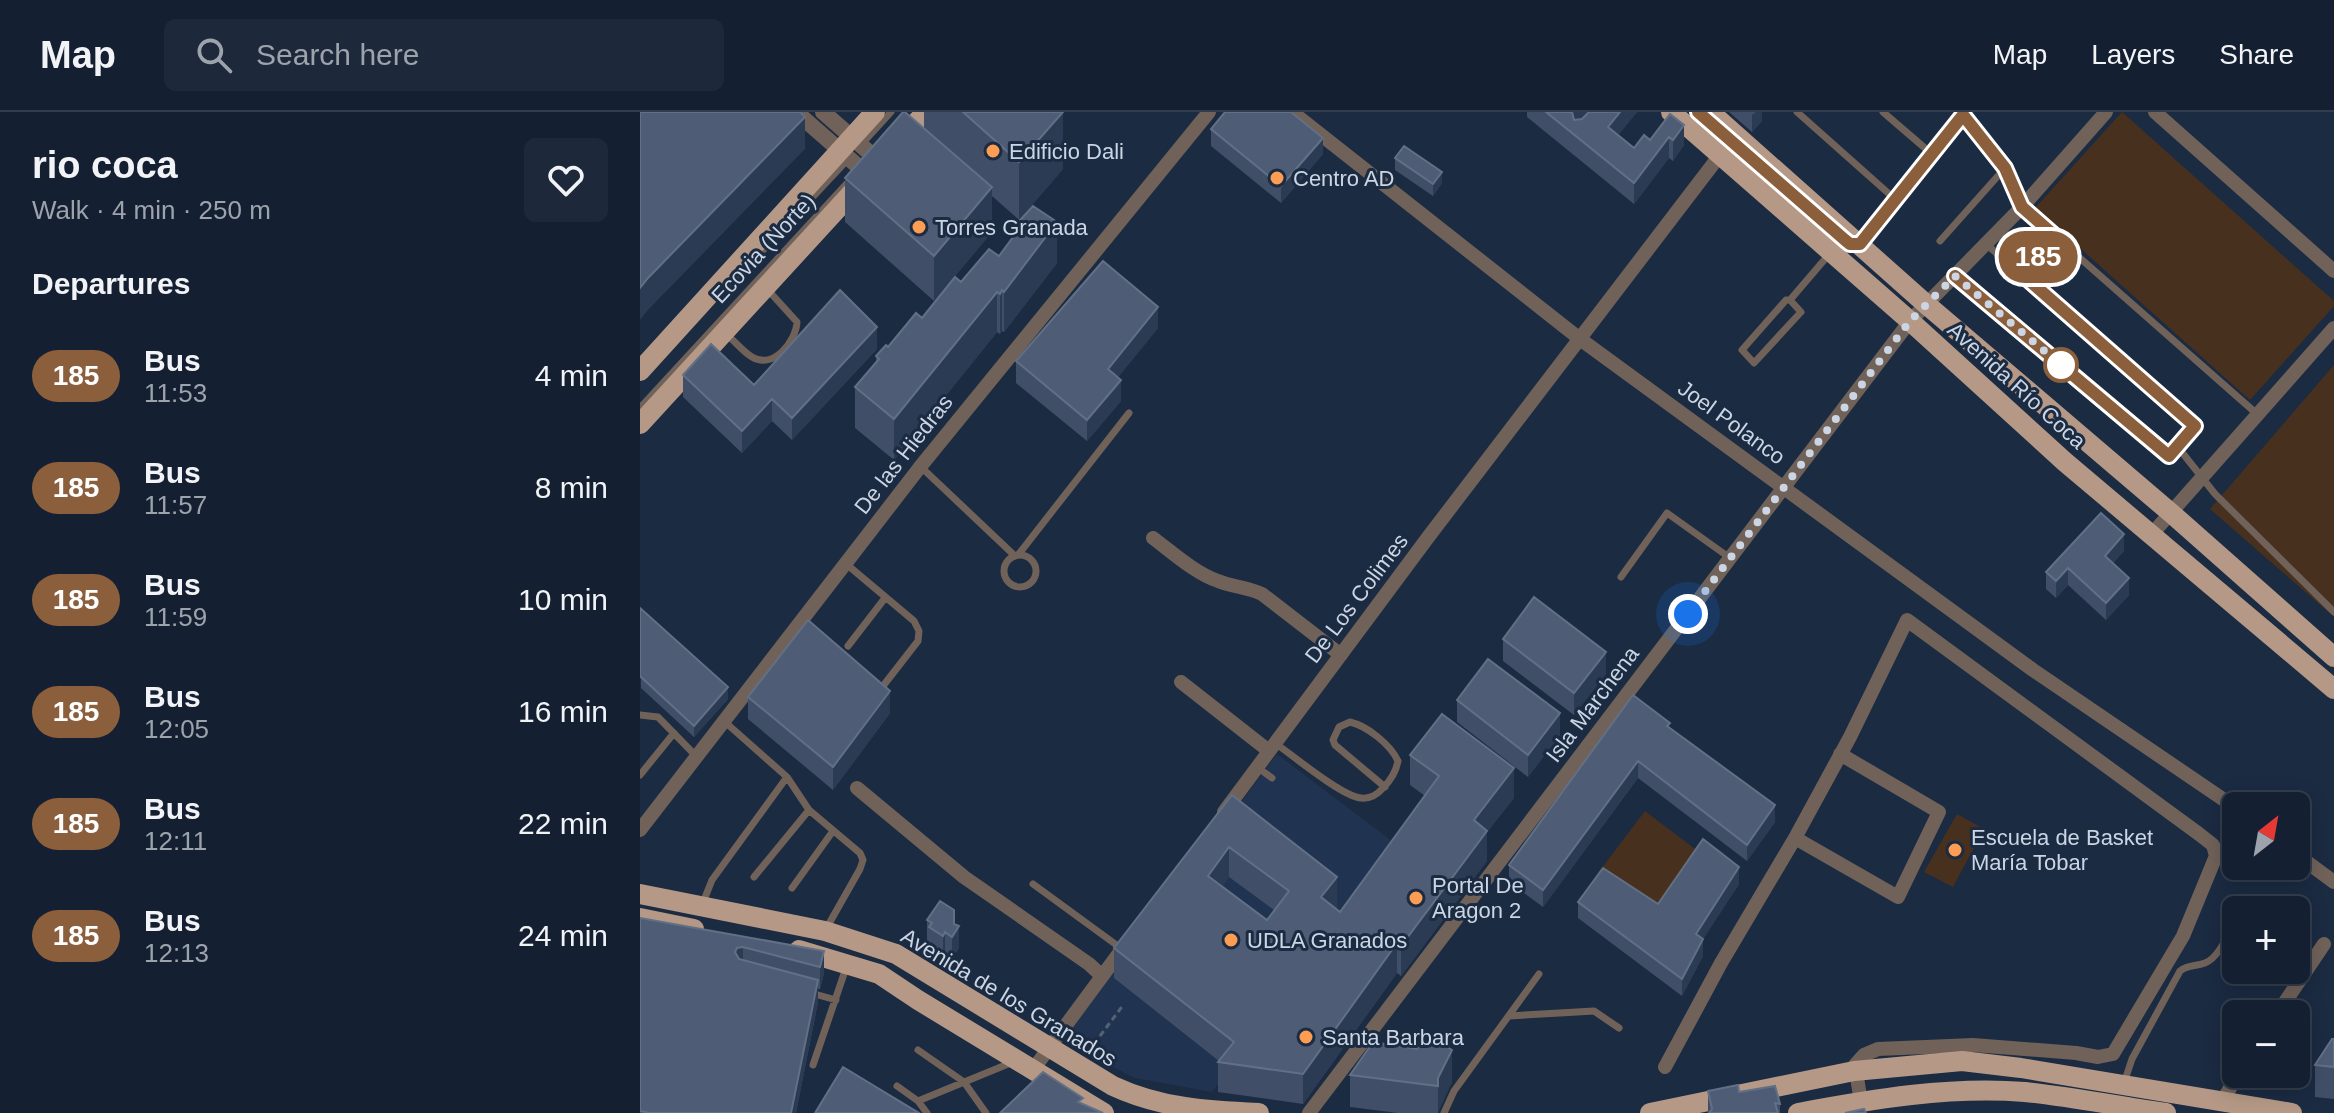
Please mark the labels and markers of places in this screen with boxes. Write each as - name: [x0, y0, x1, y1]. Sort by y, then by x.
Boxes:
- place label: Edificio Dali: [1009, 139, 1124, 164]
- marker: Edificio Dali: [984, 142, 1002, 160]
- place label: Centro AD: [1293, 166, 1395, 191]
- marker: Centro AD: [1268, 169, 1286, 187]
- place label: Torres Granada: [935, 215, 1089, 240]
- marker: Torres Granada: [910, 218, 928, 236]
- unlabelled marker: [2044, 348, 2078, 382]
- place label: Escuela de Basket María Tobar: [1971, 825, 2153, 875]
- marker: Escuela de Basket María Tobar: [1946, 841, 1964, 859]
- place label: Portal De Aragon 2: [1432, 873, 1524, 923]
- marker: Portal De Aragon 2: [1407, 889, 1425, 907]
- place label: UDLA Granados: [1247, 928, 1407, 953]
- marker: UDLA Granados: [1222, 931, 1240, 949]
- place label: Santa Barbara: [1322, 1025, 1465, 1050]
- marker: Santa Barbara: [1297, 1028, 1315, 1046]

